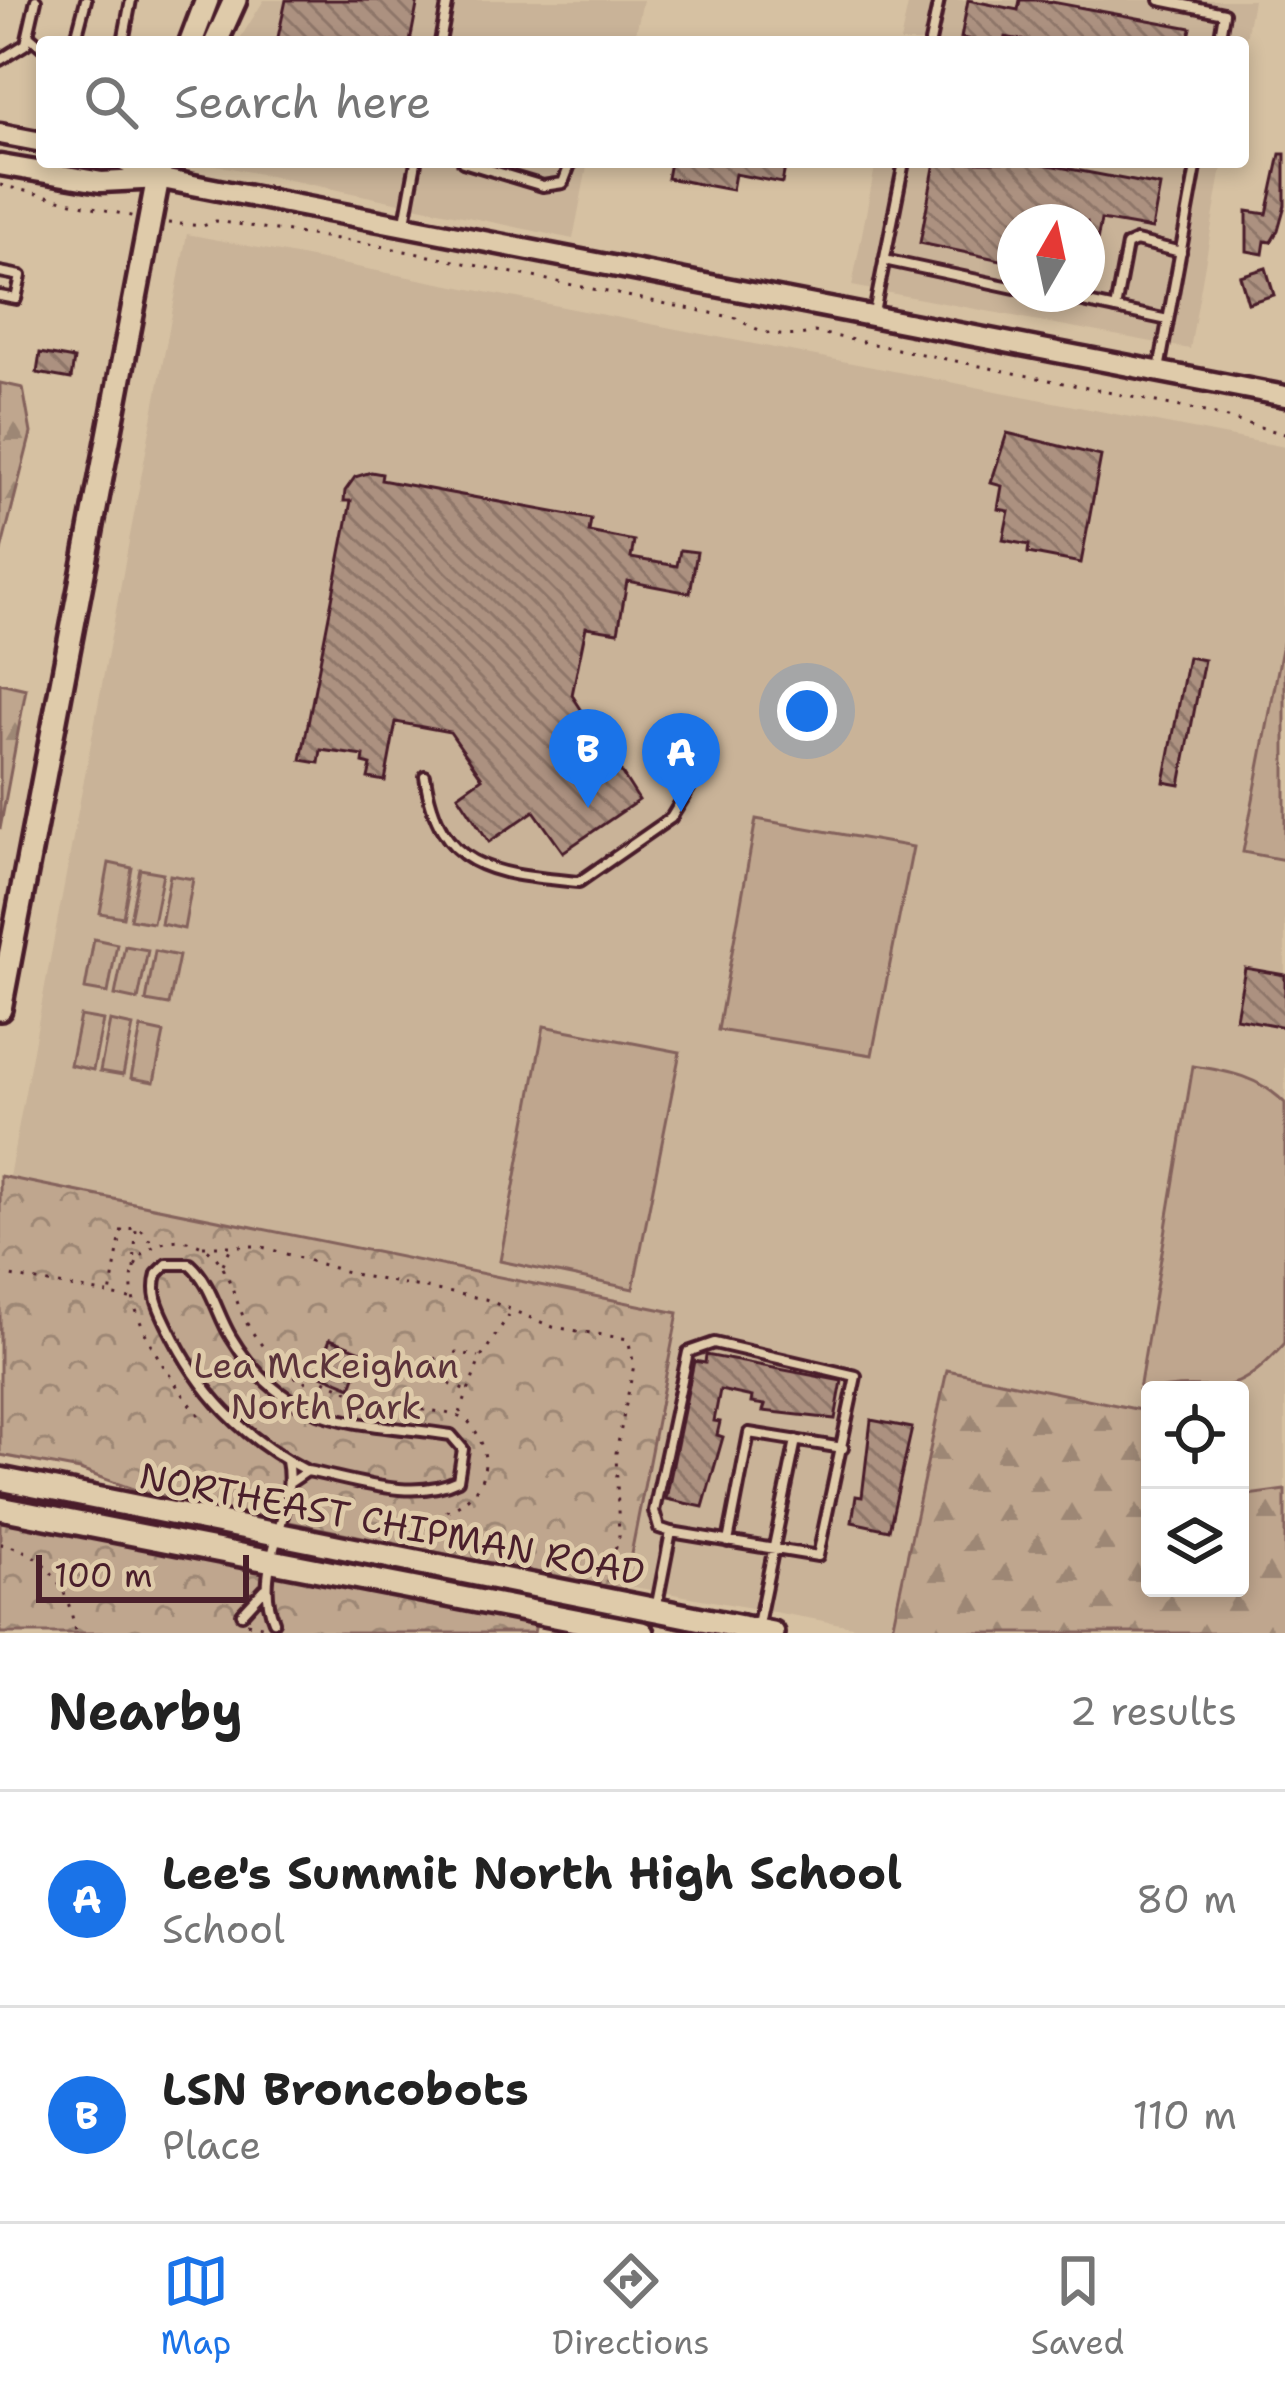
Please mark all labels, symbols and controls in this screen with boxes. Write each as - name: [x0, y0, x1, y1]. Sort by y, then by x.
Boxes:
- search box: [36, 36, 1249, 168]
- icon: search: [78, 69, 144, 135]
- text: Search here: [174, 72, 431, 132]
- north arrow: [997, 204, 1105, 312]
- your location: [777, 681, 837, 741]
- pin: B: [549, 709, 627, 808]
- pin: A: [642, 713, 720, 812]
- park label: Lea McKeighan North Park: [193, 1341, 459, 1431]
- map controls: [1141, 1381, 1249, 1597]
- button: locate: [1141, 1381, 1249, 1489]
- street label: NORTHEAST CHIPMAN ROAD: [135, 1451, 649, 1597]
- button: layers: [1141, 1489, 1249, 1597]
- scale bar: [36, 1549, 249, 1602]
- text: 100 m: [54, 1553, 153, 1598]
- text: Nearby: [48, 1677, 243, 1745]
- text: 2 results: [1070, 1685, 1237, 1737]
- text: Lee's Summit North High School: [162, 1843, 902, 1903]
- text: A: [72, 1873, 102, 1925]
- text: 80 m: [1136, 1873, 1237, 1925]
- text: School: [162, 1903, 285, 1955]
- text: LSN Broncobots: [162, 2059, 529, 2119]
- text: B: [75, 2089, 99, 2141]
- text: 110 m: [1133, 2089, 1237, 2141]
- text: Place: [162, 2119, 261, 2171]
- tab: Map: [161, 2248, 231, 2365]
- tab: Directions: [552, 2248, 710, 2365]
- tab: Saved: [1031, 2248, 1124, 2365]

